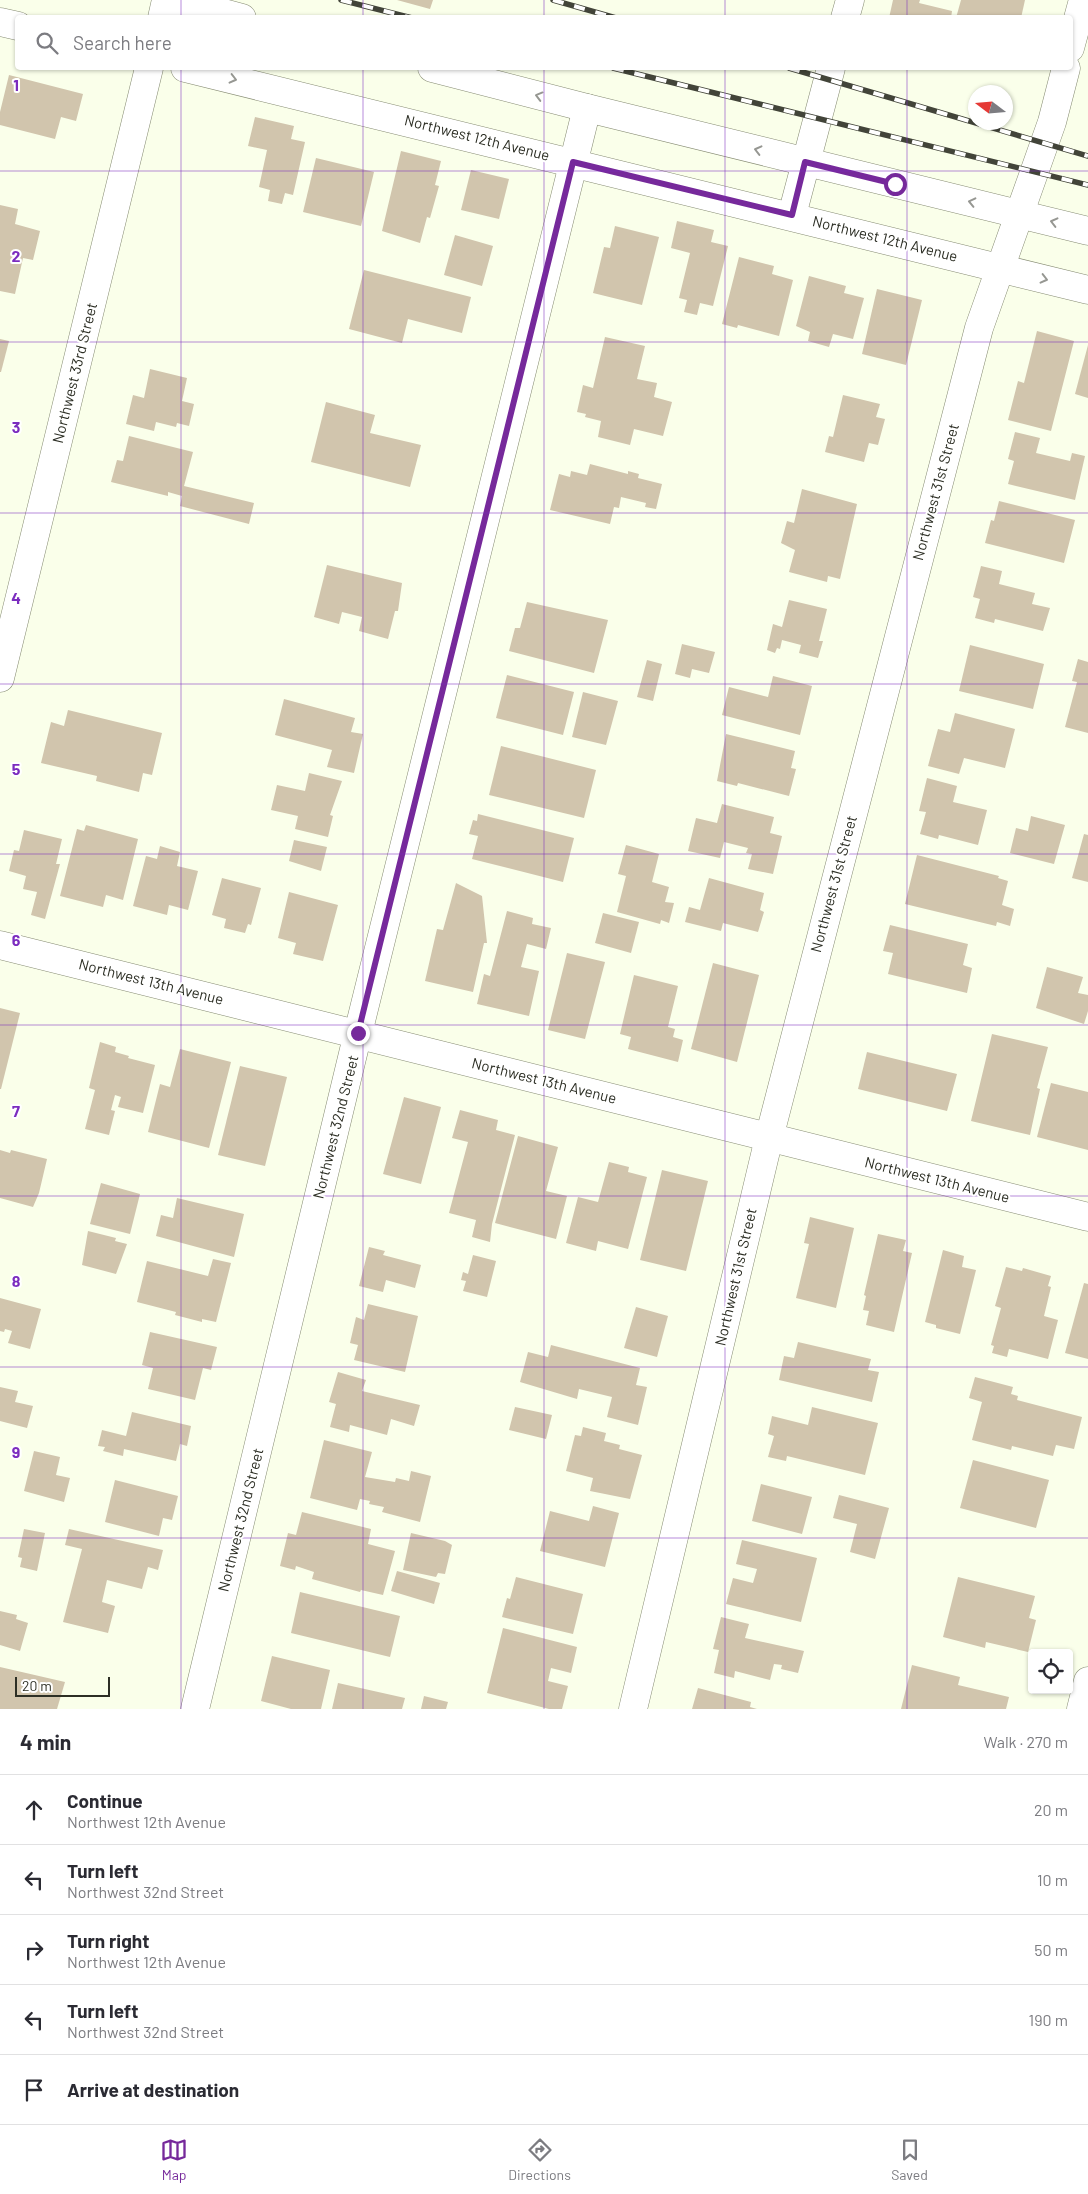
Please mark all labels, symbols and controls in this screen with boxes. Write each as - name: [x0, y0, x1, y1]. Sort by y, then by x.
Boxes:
- search box: [15, 15, 1073, 70]
- icon: search: [33, 29, 61, 57]
- text: Search here: [73, 31, 172, 54]
- one-way arrow: [228, 73, 237, 84]
- text: 1: [13, 75, 19, 94]
- north arrow: [968, 85, 1013, 130]
- one-way arrow: [536, 91, 544, 101]
- street label: Northwest 12th Avenue: [403, 110, 552, 164]
- one-way arrow: [753, 145, 762, 156]
- route start: [884, 173, 907, 196]
- one-way arrow: [967, 197, 976, 208]
- street label: Northwest 12th Avenue: [811, 211, 960, 265]
- one-way arrow: [1049, 217, 1058, 228]
- text: 2: [12, 246, 21, 265]
- one-way arrow: [1039, 273, 1048, 284]
- street label: Northwest 33rd Street: [48, 300, 100, 445]
- text: 3: [12, 417, 20, 436]
- street label: Northwest 31st Street: [908, 421, 962, 562]
- text: 4: [11, 588, 21, 607]
- text: 5: [12, 759, 21, 778]
- street label: Northwest 31st Street: [806, 813, 860, 954]
- text: 6: [12, 930, 21, 949]
- street label: Northwest 13th Avenue: [77, 954, 226, 1008]
- route end: [347, 1022, 370, 1045]
- street label: Northwest 32nd Street: [308, 1053, 362, 1200]
- street label: Northwest 13th Avenue: [470, 1053, 619, 1107]
- text: 7: [12, 1101, 20, 1120]
- street label: Northwest 13th Avenue: [863, 1152, 1012, 1206]
- street label: Northwest 31st Street: [710, 1206, 760, 1347]
- text: 8: [12, 1271, 21, 1290]
- text: 9: [12, 1442, 20, 1461]
- street label: Northwest 32nd Street: [213, 1446, 267, 1593]
- map controls: [1028, 1649, 1073, 1694]
- button: locate: [1028, 1649, 1073, 1694]
- scale bar: [15, 1674, 110, 1697]
- text: 20 m: [22, 1677, 52, 1694]
- text: 4 min: [20, 1729, 71, 1754]
- text: Walk · 270 m: [983, 1732, 1068, 1751]
- text: Continue: [67, 1789, 143, 1812]
- icon: ahead: [20, 1796, 48, 1824]
- text: 20 m: [1034, 1800, 1068, 1819]
- text: Northwest 12th Avenue: [67, 1812, 226, 1831]
- text: Turn left: [67, 1859, 138, 1882]
- icon: left: [20, 1866, 48, 1894]
- text: 10 m: [1037, 1870, 1068, 1889]
- text: Northwest 32nd Street: [67, 1882, 224, 1901]
- text: Turn right: [67, 1929, 149, 1952]
- icon: right: [20, 1936, 48, 1964]
- text: 50 m: [1034, 1940, 1068, 1959]
- text: Northwest 12th Avenue: [67, 1952, 226, 1971]
- text: Turn left: [67, 1999, 138, 2022]
- icon: left: [20, 2006, 48, 2034]
- text: 190 m: [1029, 2010, 1068, 2029]
- text: Northwest 32nd Street: [67, 2022, 224, 2041]
- icon: arrive: [20, 2076, 48, 2104]
- text: Arrive at destination: [67, 2078, 239, 2101]
- tab: Map: [160, 2136, 188, 2183]
- tab: Directions: [508, 2136, 571, 2183]
- tab: Saved: [891, 2136, 928, 2183]

